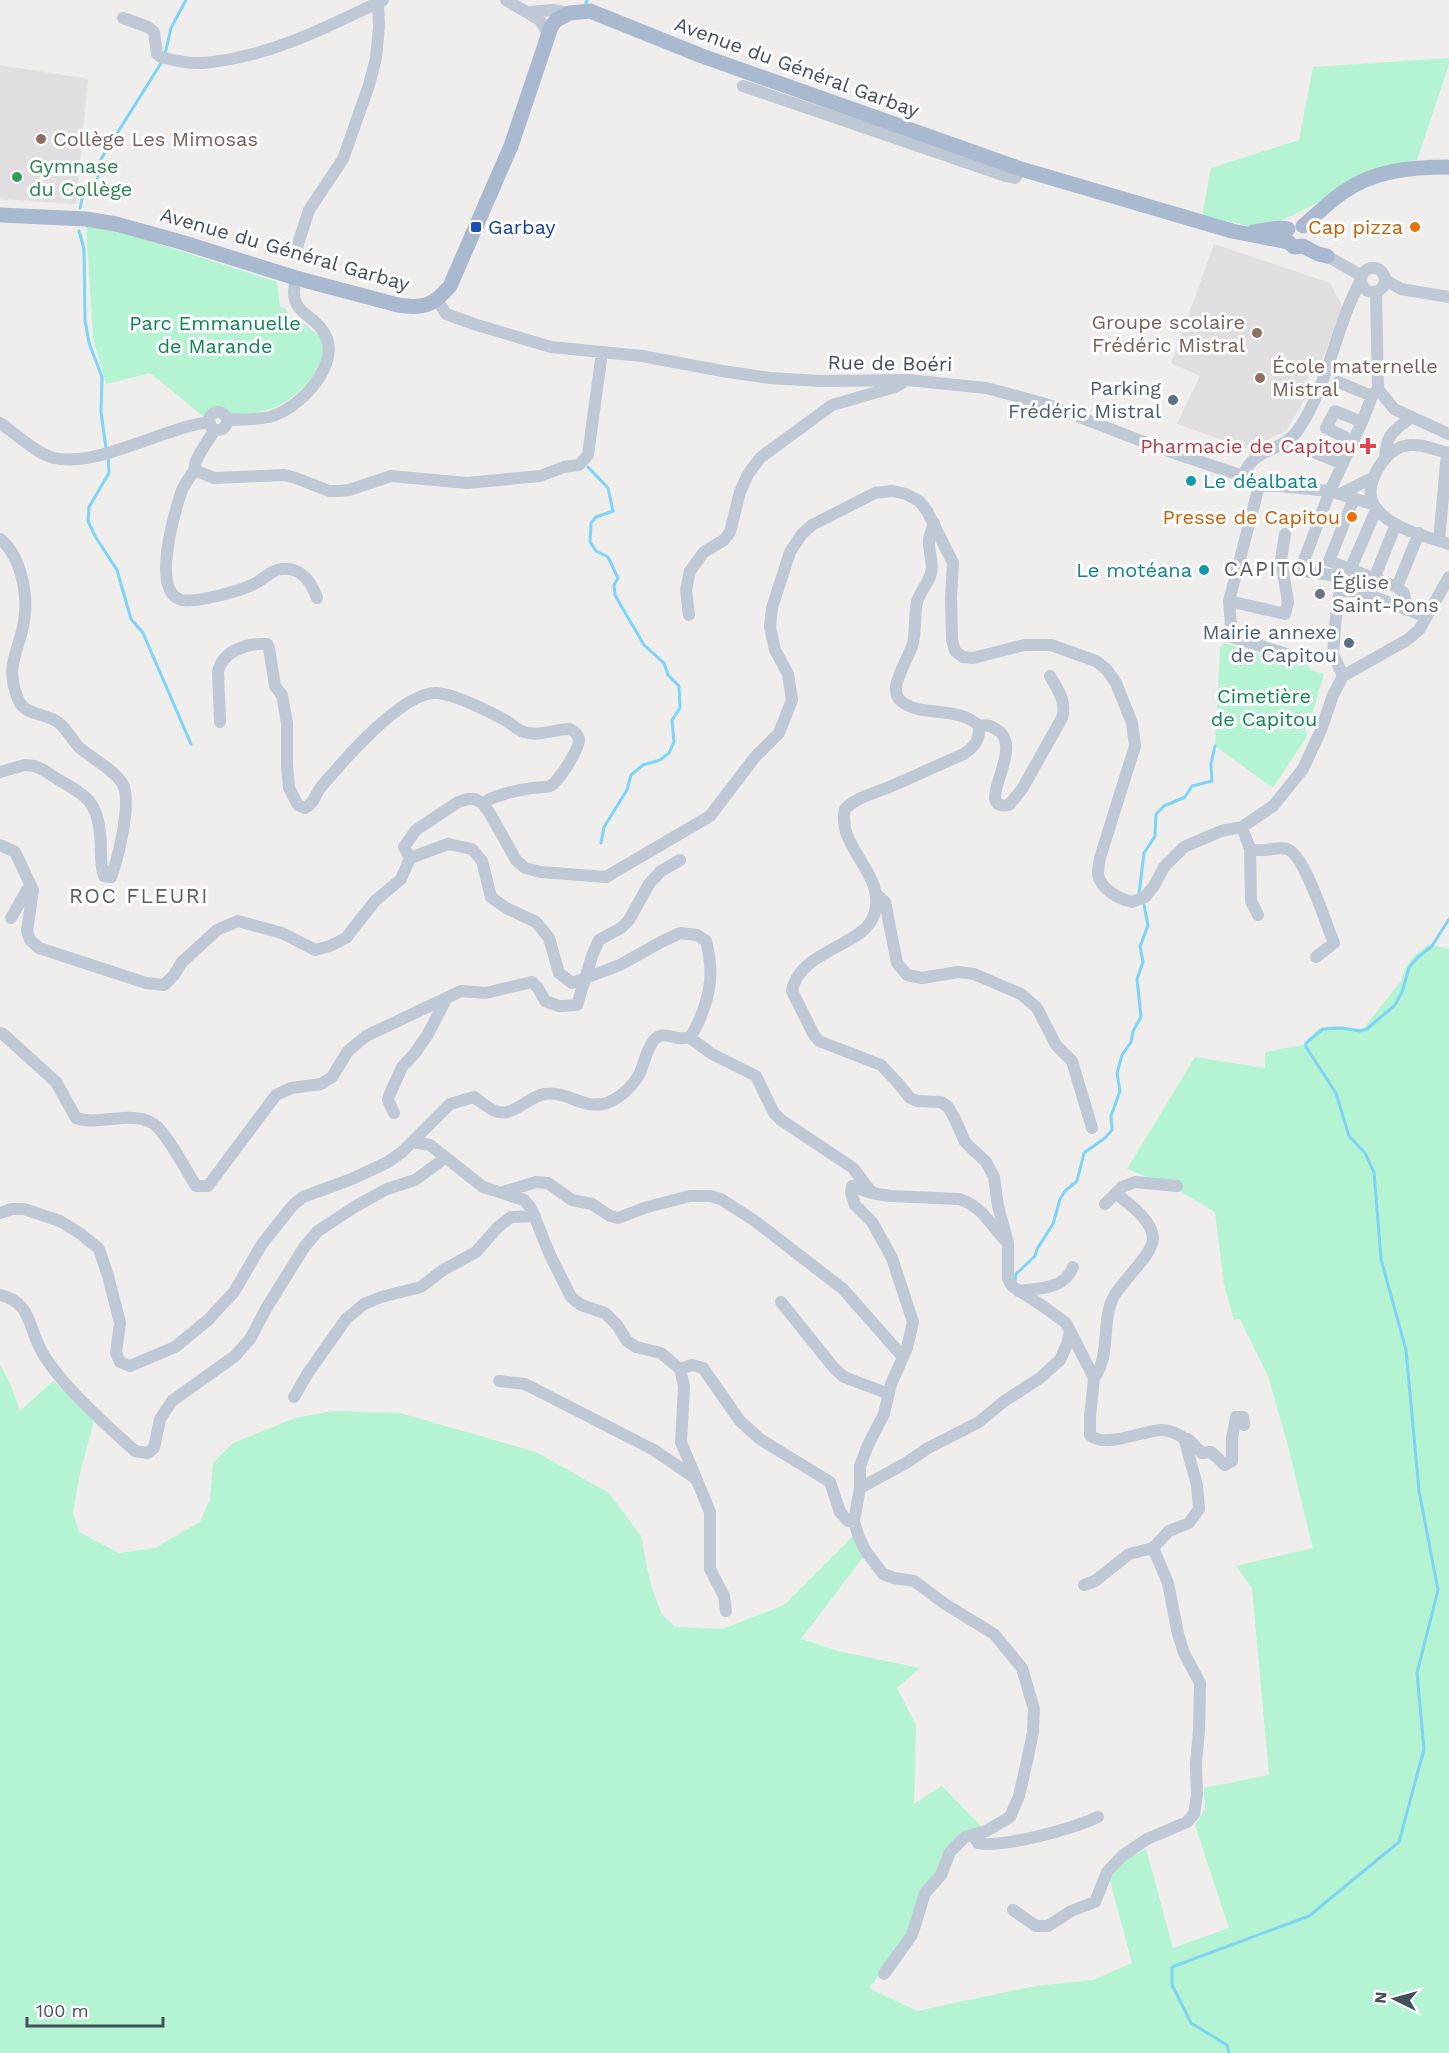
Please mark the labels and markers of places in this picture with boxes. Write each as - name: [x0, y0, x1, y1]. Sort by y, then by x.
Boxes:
- place label: Collège Les Mimosas: [53, 127, 258, 151]
- marker: Collège Les Mimosas: [34, 132, 48, 146]
- place label: Gymnase du Collège: [29, 154, 132, 201]
- marker: Gymnase du Collège: [10, 170, 24, 184]
- place label: Garbay: [488, 215, 556, 239]
- place label: Cap pizza: [1308, 215, 1403, 239]
- marker: Garbay: [469, 220, 483, 234]
- marker: Cap pizza: [1408, 220, 1422, 234]
- place label: Groupe scolaire Frédéric Mistral: [1092, 310, 1245, 357]
- marker: Groupe scolaire Frédéric Mistral: [1250, 326, 1264, 340]
- place label: École maternelle Mistral: [1272, 354, 1438, 401]
- marker: École maternelle Mistral: [1253, 371, 1267, 385]
- place label: Parking Frédéric Mistral: [1008, 376, 1161, 423]
- marker: Parking Frédéric Mistral: [1166, 393, 1180, 407]
- place label: Pharmacie de Capitou: [1140, 434, 1356, 458]
- marker: Pharmacie de Capitou: [1361, 439, 1375, 453]
- place label: Le déalbata: [1203, 469, 1318, 493]
- marker: Le déalbata: [1184, 474, 1198, 488]
- place label: Presse de Capitou: [1162, 505, 1340, 529]
- marker: Presse de Capitou: [1345, 510, 1359, 524]
- place label: Le motéana: [1076, 558, 1192, 582]
- marker: Le motéana: [1197, 563, 1211, 577]
- place label: Église Saint-Pons: [1332, 570, 1439, 617]
- marker: Église Saint-Pons: [1313, 587, 1327, 601]
- place label: Mairie annexe de Capitou: [1203, 620, 1337, 667]
- marker: Mairie annexe de Capitou: [1342, 636, 1356, 650]

